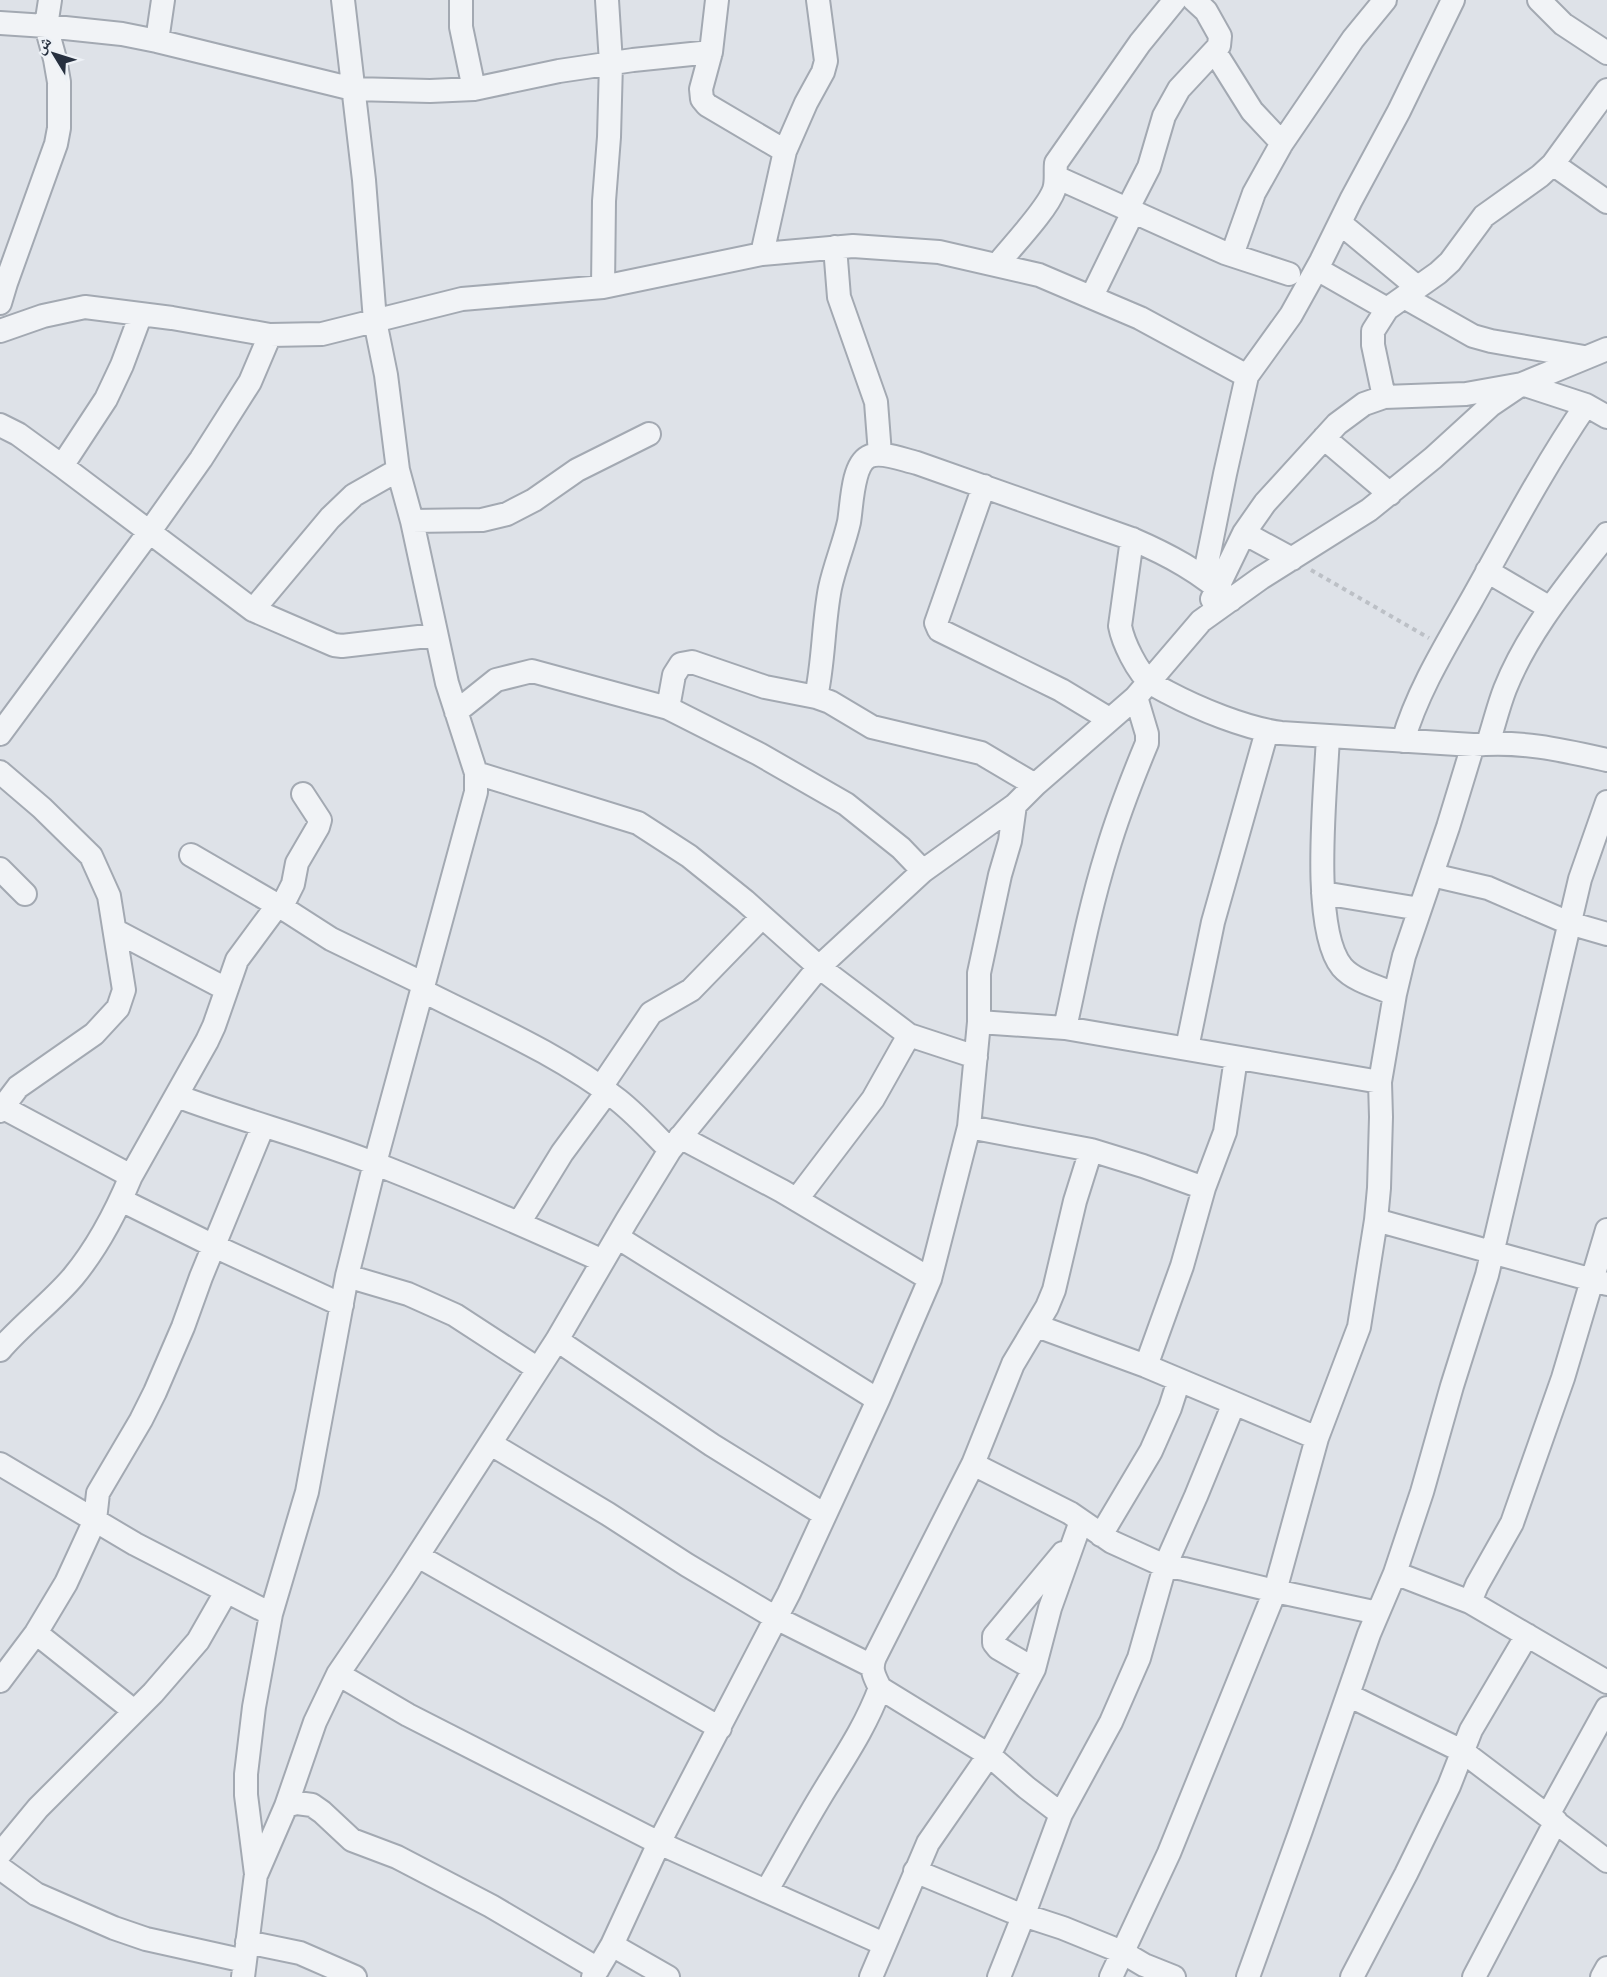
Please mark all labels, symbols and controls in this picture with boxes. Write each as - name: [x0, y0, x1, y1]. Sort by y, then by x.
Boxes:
- north arrow: [24, 24, 84, 84]
- text: ش: [29, 32, 55, 58]

